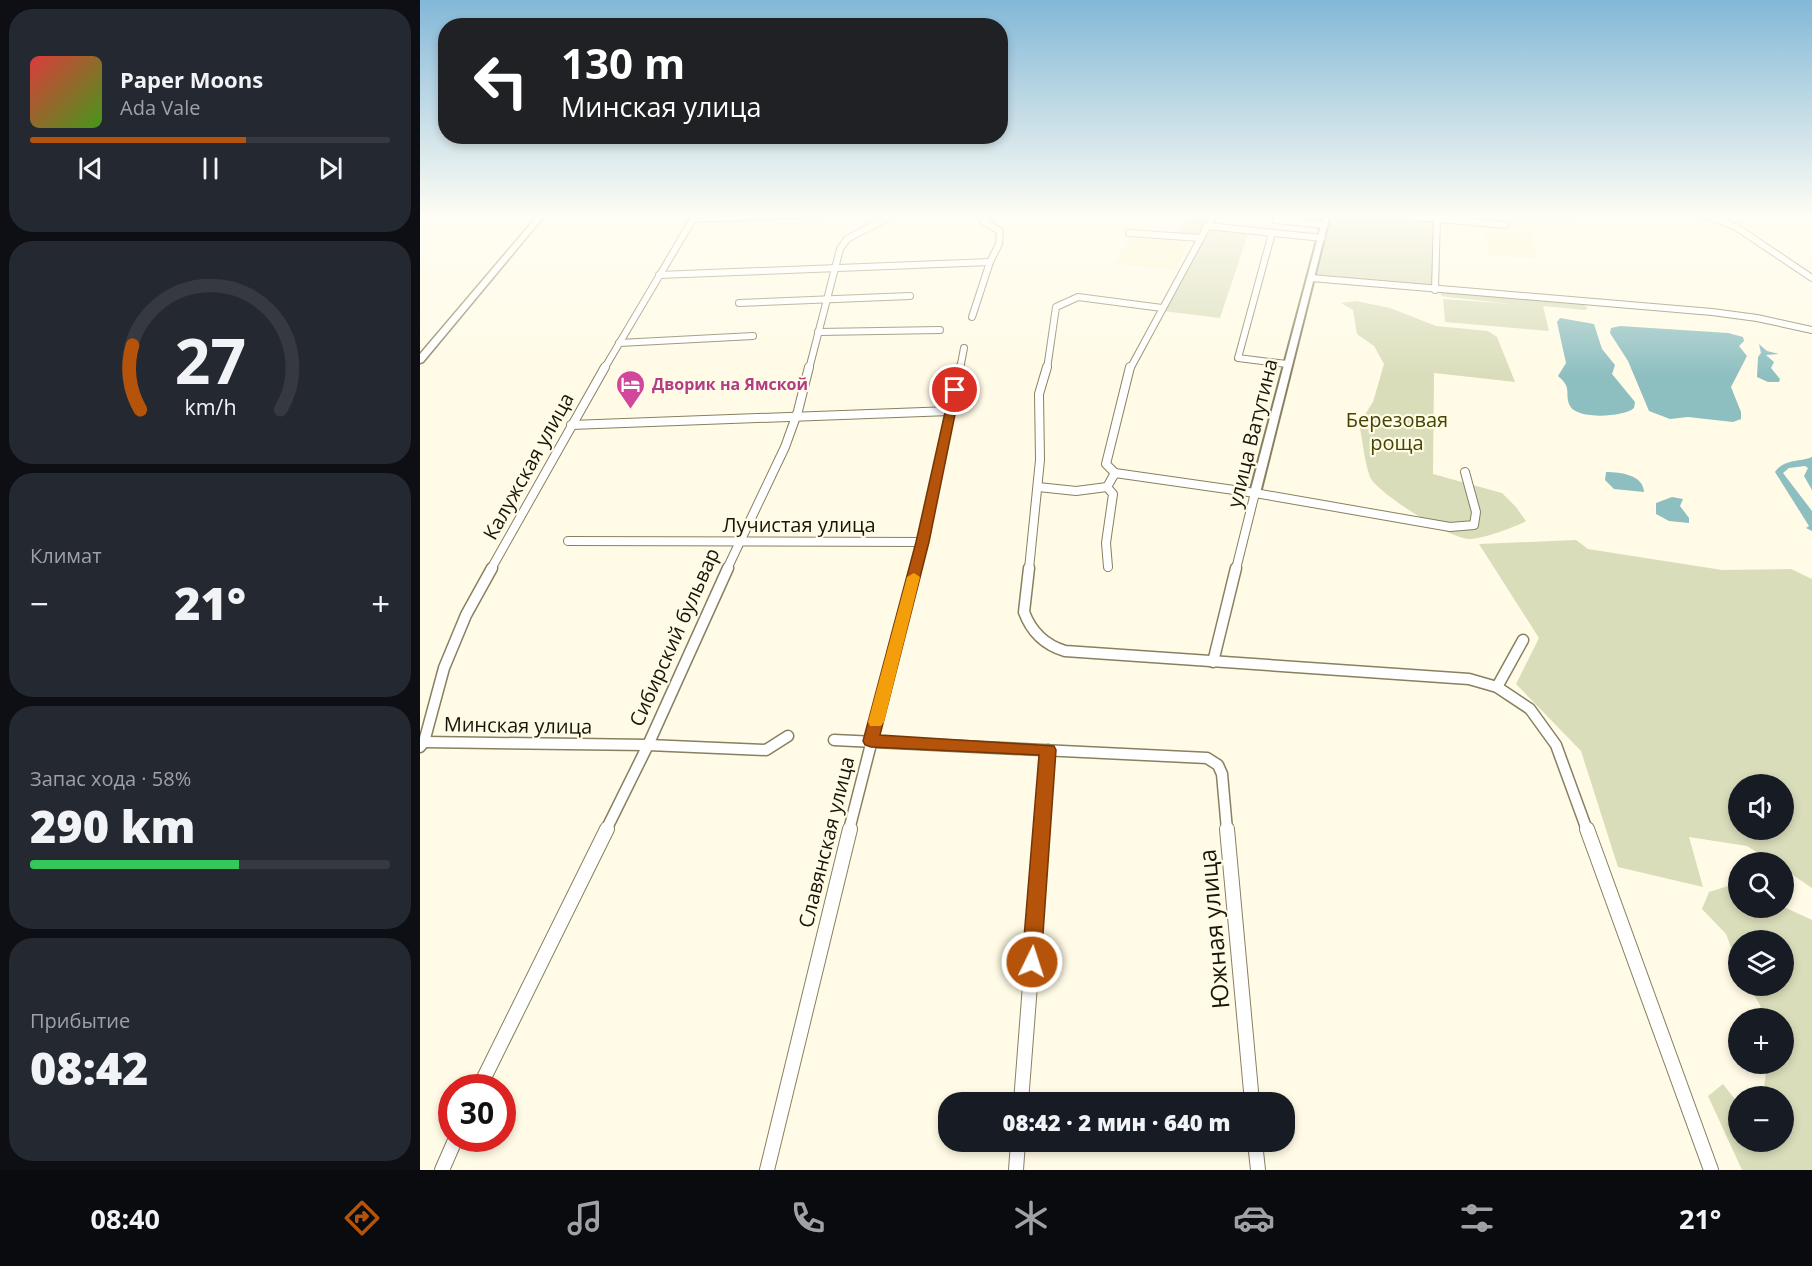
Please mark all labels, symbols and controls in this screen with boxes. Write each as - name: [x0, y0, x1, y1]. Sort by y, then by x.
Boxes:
- text: 130 m: [561, 34, 685, 91]
- icon: left: [462, 42, 540, 120]
- text: Paper Moons: [120, 64, 263, 94]
- text: Минская улица: [561, 88, 761, 125]
- text: Ada Vale: [120, 94, 201, 121]
- icon: previous: [74, 152, 107, 185]
- icon: pause: [194, 152, 227, 185]
- icon: next: [314, 152, 347, 185]
- text: 27: [174, 317, 246, 402]
- street label: улица Ватутина: [1220, 356, 1284, 510]
- pin: [929, 364, 980, 415]
- hotel icon: Дворик на Ямской: [615, 368, 647, 410]
- place label: Дворик на Ямской: [652, 373, 808, 395]
- icon: arrive: [938, 373, 971, 406]
- street label: Калужская улица: [476, 387, 580, 545]
- text: km/h: [184, 392, 236, 421]
- park label: Березовая роща: [1346, 406, 1448, 456]
- street label: Лучистая улица: [722, 511, 876, 538]
- text: Климат: [30, 542, 102, 569]
- street label: Сибирский бульвар: [622, 543, 726, 731]
- text: 21°: [174, 572, 246, 633]
- text: −: [30, 581, 49, 626]
- text: +: [371, 581, 390, 626]
- street label: Минская улица: [444, 710, 592, 740]
- street label: Славянская улица: [792, 754, 860, 930]
- text: Запас хода · 58%: [30, 765, 191, 792]
- map controls: [1728, 774, 1794, 1152]
- button: sound: [1728, 774, 1794, 840]
- text: 290 km: [30, 795, 195, 856]
- street label: Южная улица: [1190, 848, 1236, 1010]
- button: search: [1728, 852, 1794, 918]
- position arrow: [1000, 930, 1064, 994]
- button: layers: [1728, 930, 1794, 996]
- text: Прибытие: [30, 1007, 130, 1034]
- button: +: [1728, 1008, 1794, 1074]
- text: 08:42: [30, 1037, 148, 1098]
- speed limit sign: 30: [438, 1074, 516, 1152]
- button: −: [1728, 1086, 1794, 1152]
- text: 08:42 · 2 мин · 640 m: [1003, 1107, 1230, 1137]
- icon: directions: [341, 1197, 383, 1239]
- icon: music: [564, 1197, 606, 1239]
- icon: phone: [787, 1197, 829, 1239]
- icon: climate: [1010, 1197, 1052, 1239]
- icon: car: [1233, 1197, 1275, 1239]
- icon: filters: [1456, 1197, 1498, 1239]
- text: 08:40: [91, 1200, 160, 1237]
- text: 21°: [1679, 1200, 1721, 1237]

